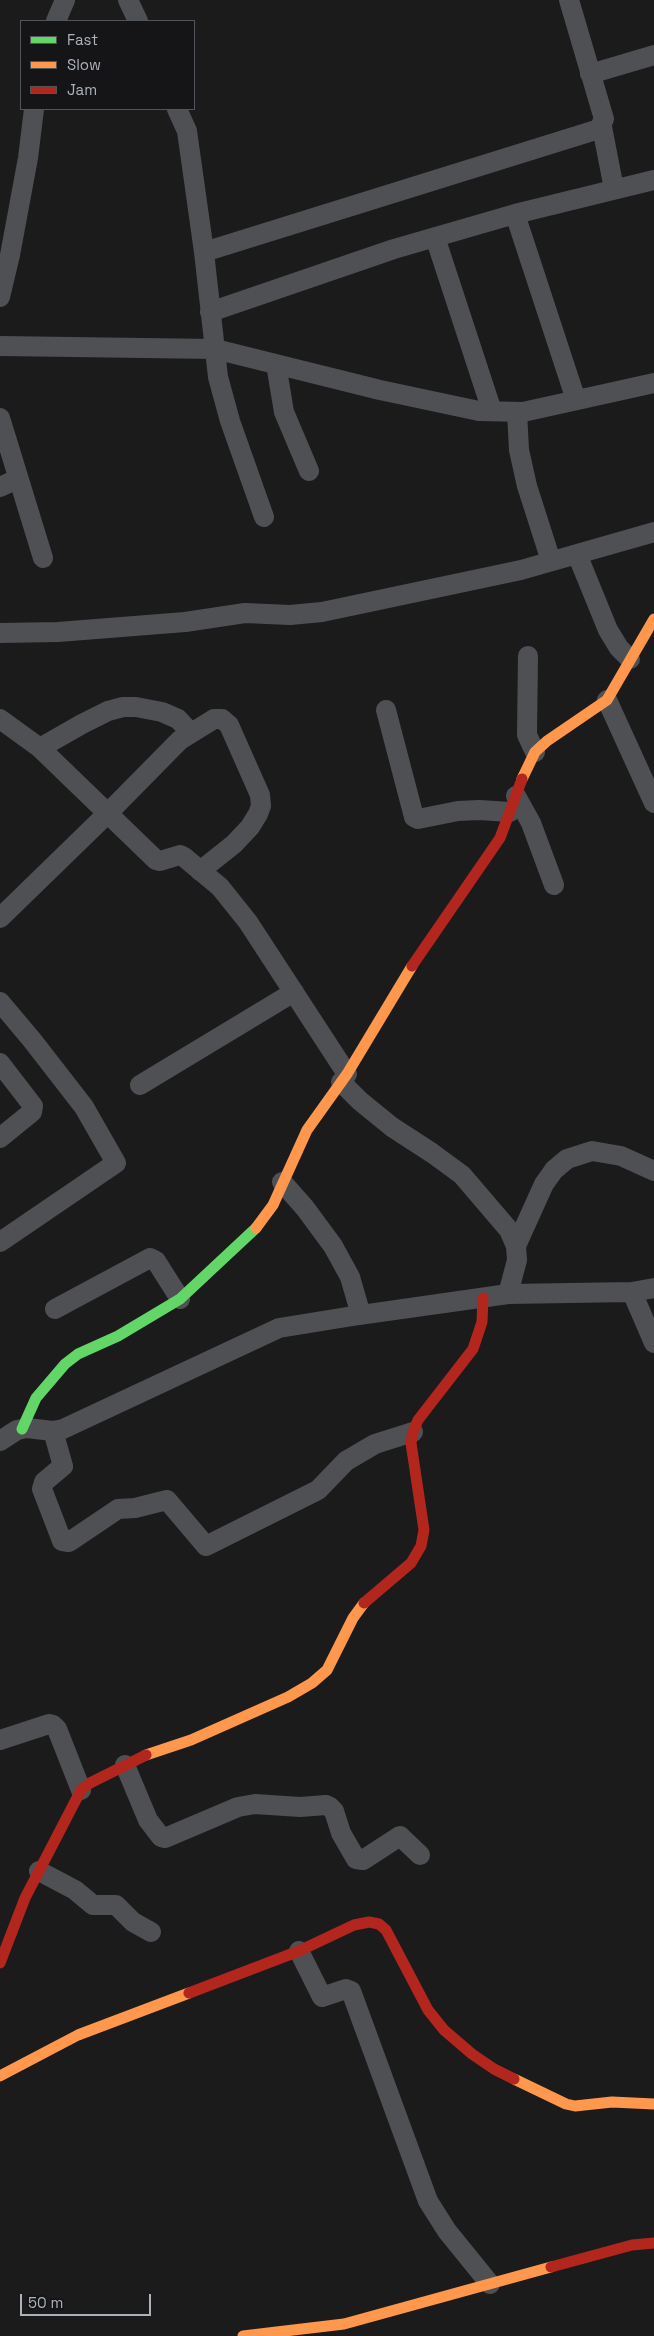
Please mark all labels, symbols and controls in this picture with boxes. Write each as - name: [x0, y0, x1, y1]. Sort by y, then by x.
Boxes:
- legend: [20, 20, 195, 110]
- text: Fast: [67, 30, 98, 49]
- text: Slow: [67, 55, 101, 74]
- text: Jam: [67, 80, 97, 99]
- scale bar: [22, 2284, 154, 2316]
- text: 50 m: [28, 2293, 63, 2312]

